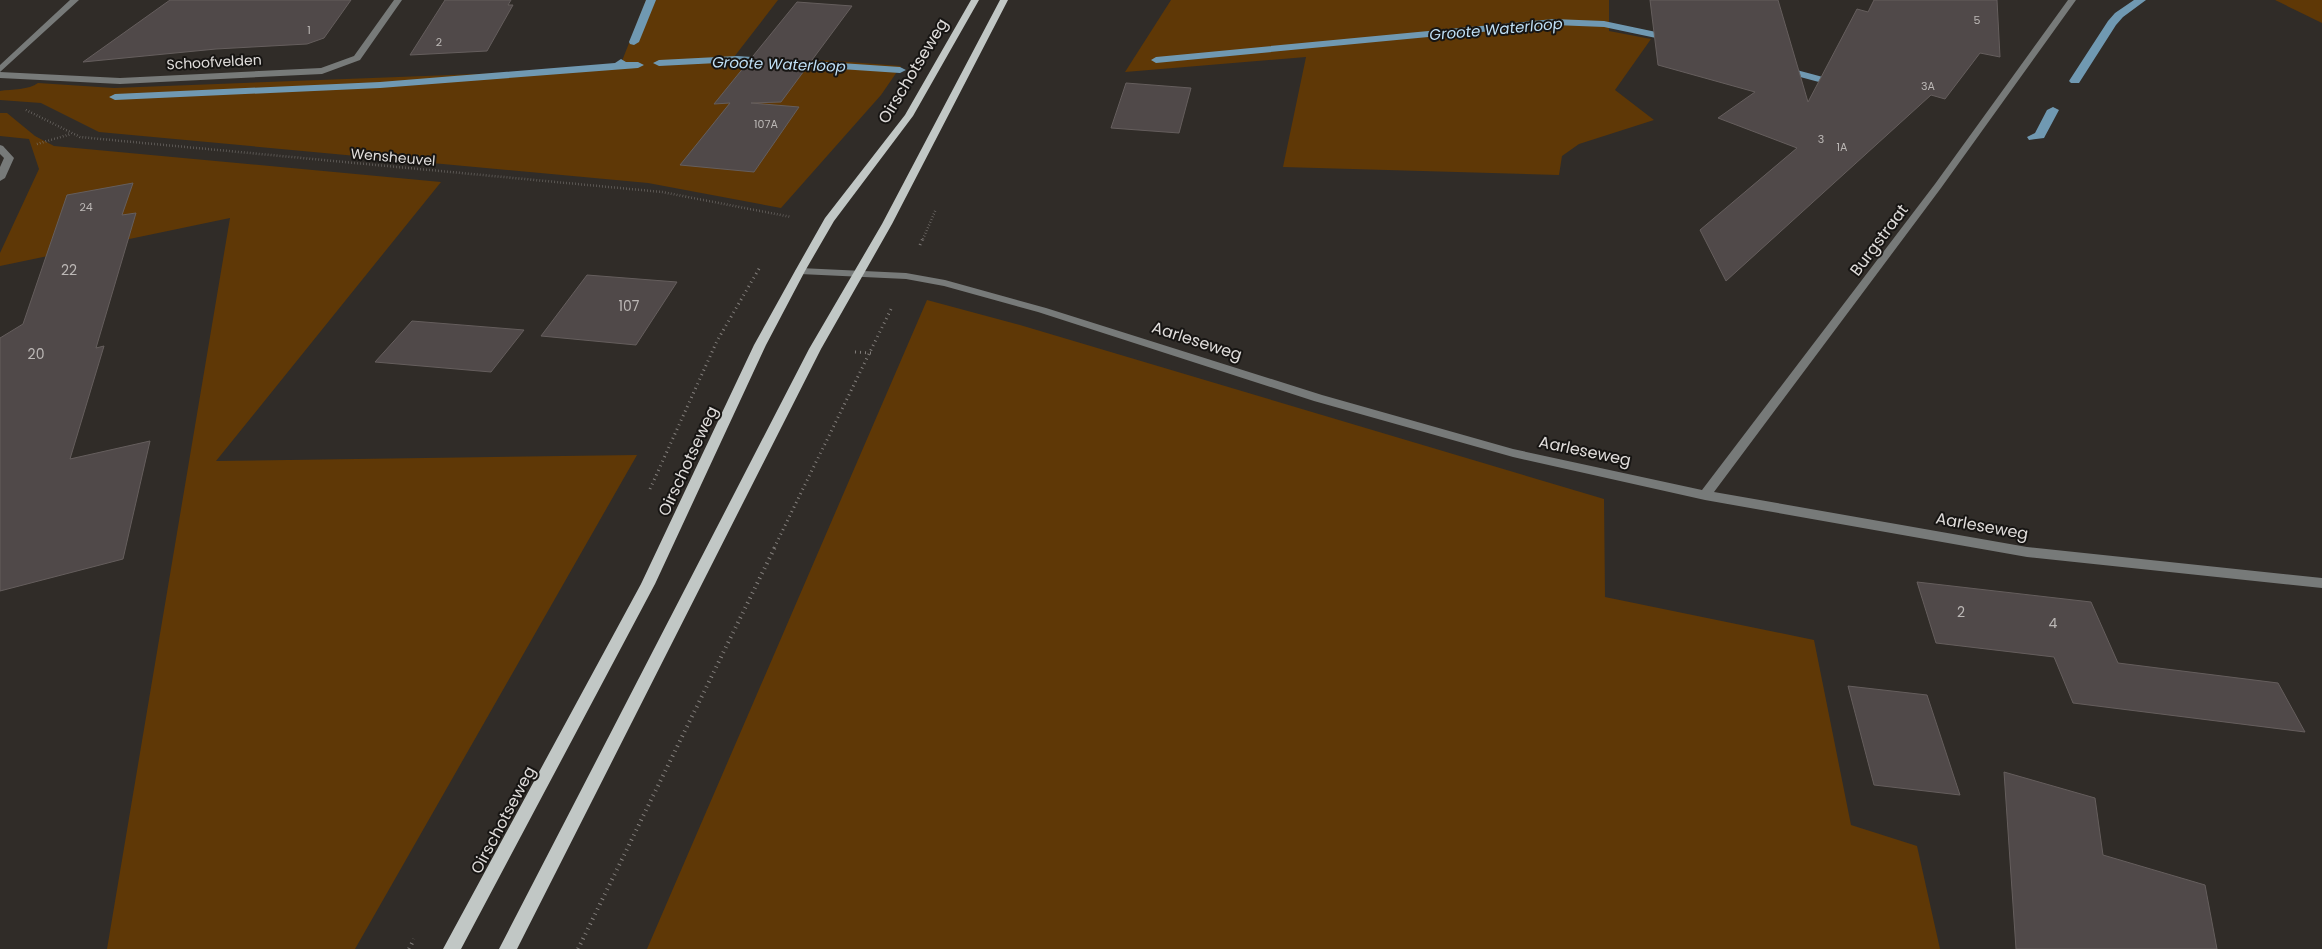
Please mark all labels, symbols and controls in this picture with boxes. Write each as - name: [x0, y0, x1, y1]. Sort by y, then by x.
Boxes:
- house number: 5: [1974, 12, 1981, 28]
- water label: Groote Waterloop: [1428, 13, 1564, 45]
- street label: Oirschotseweg: [873, 14, 953, 128]
- house number: 1: [307, 22, 311, 38]
- house number: 2: [436, 34, 442, 50]
- street label: Schoofvelden: [166, 50, 262, 74]
- water label: Groote Waterloop: [712, 51, 846, 77]
- house number: 3A: [1921, 78, 1936, 94]
- house number: 107A: [754, 116, 779, 132]
- house number: 3: [1818, 131, 1824, 147]
- house number: 1A: [1837, 139, 1848, 155]
- street label: Wensheuvel: [350, 143, 436, 171]
- house number: 24: [79, 199, 93, 215]
- street label: Burgstraat: [1844, 199, 1914, 281]
- house number: 22: [61, 260, 77, 280]
- house number: 107: [619, 296, 640, 316]
- street label: Aarleseweg: [1149, 316, 1245, 366]
- house number: 20: [28, 344, 44, 364]
- street label: Oirschotseweg: [652, 402, 724, 520]
- street label: Aarleseweg: [1537, 430, 1633, 472]
- street label: Aarleseweg: [1934, 507, 2030, 545]
- house number: 2: [1957, 602, 1965, 622]
- house number: 4: [2049, 613, 2058, 633]
- street label: Oirschotseweg: [465, 762, 541, 878]

